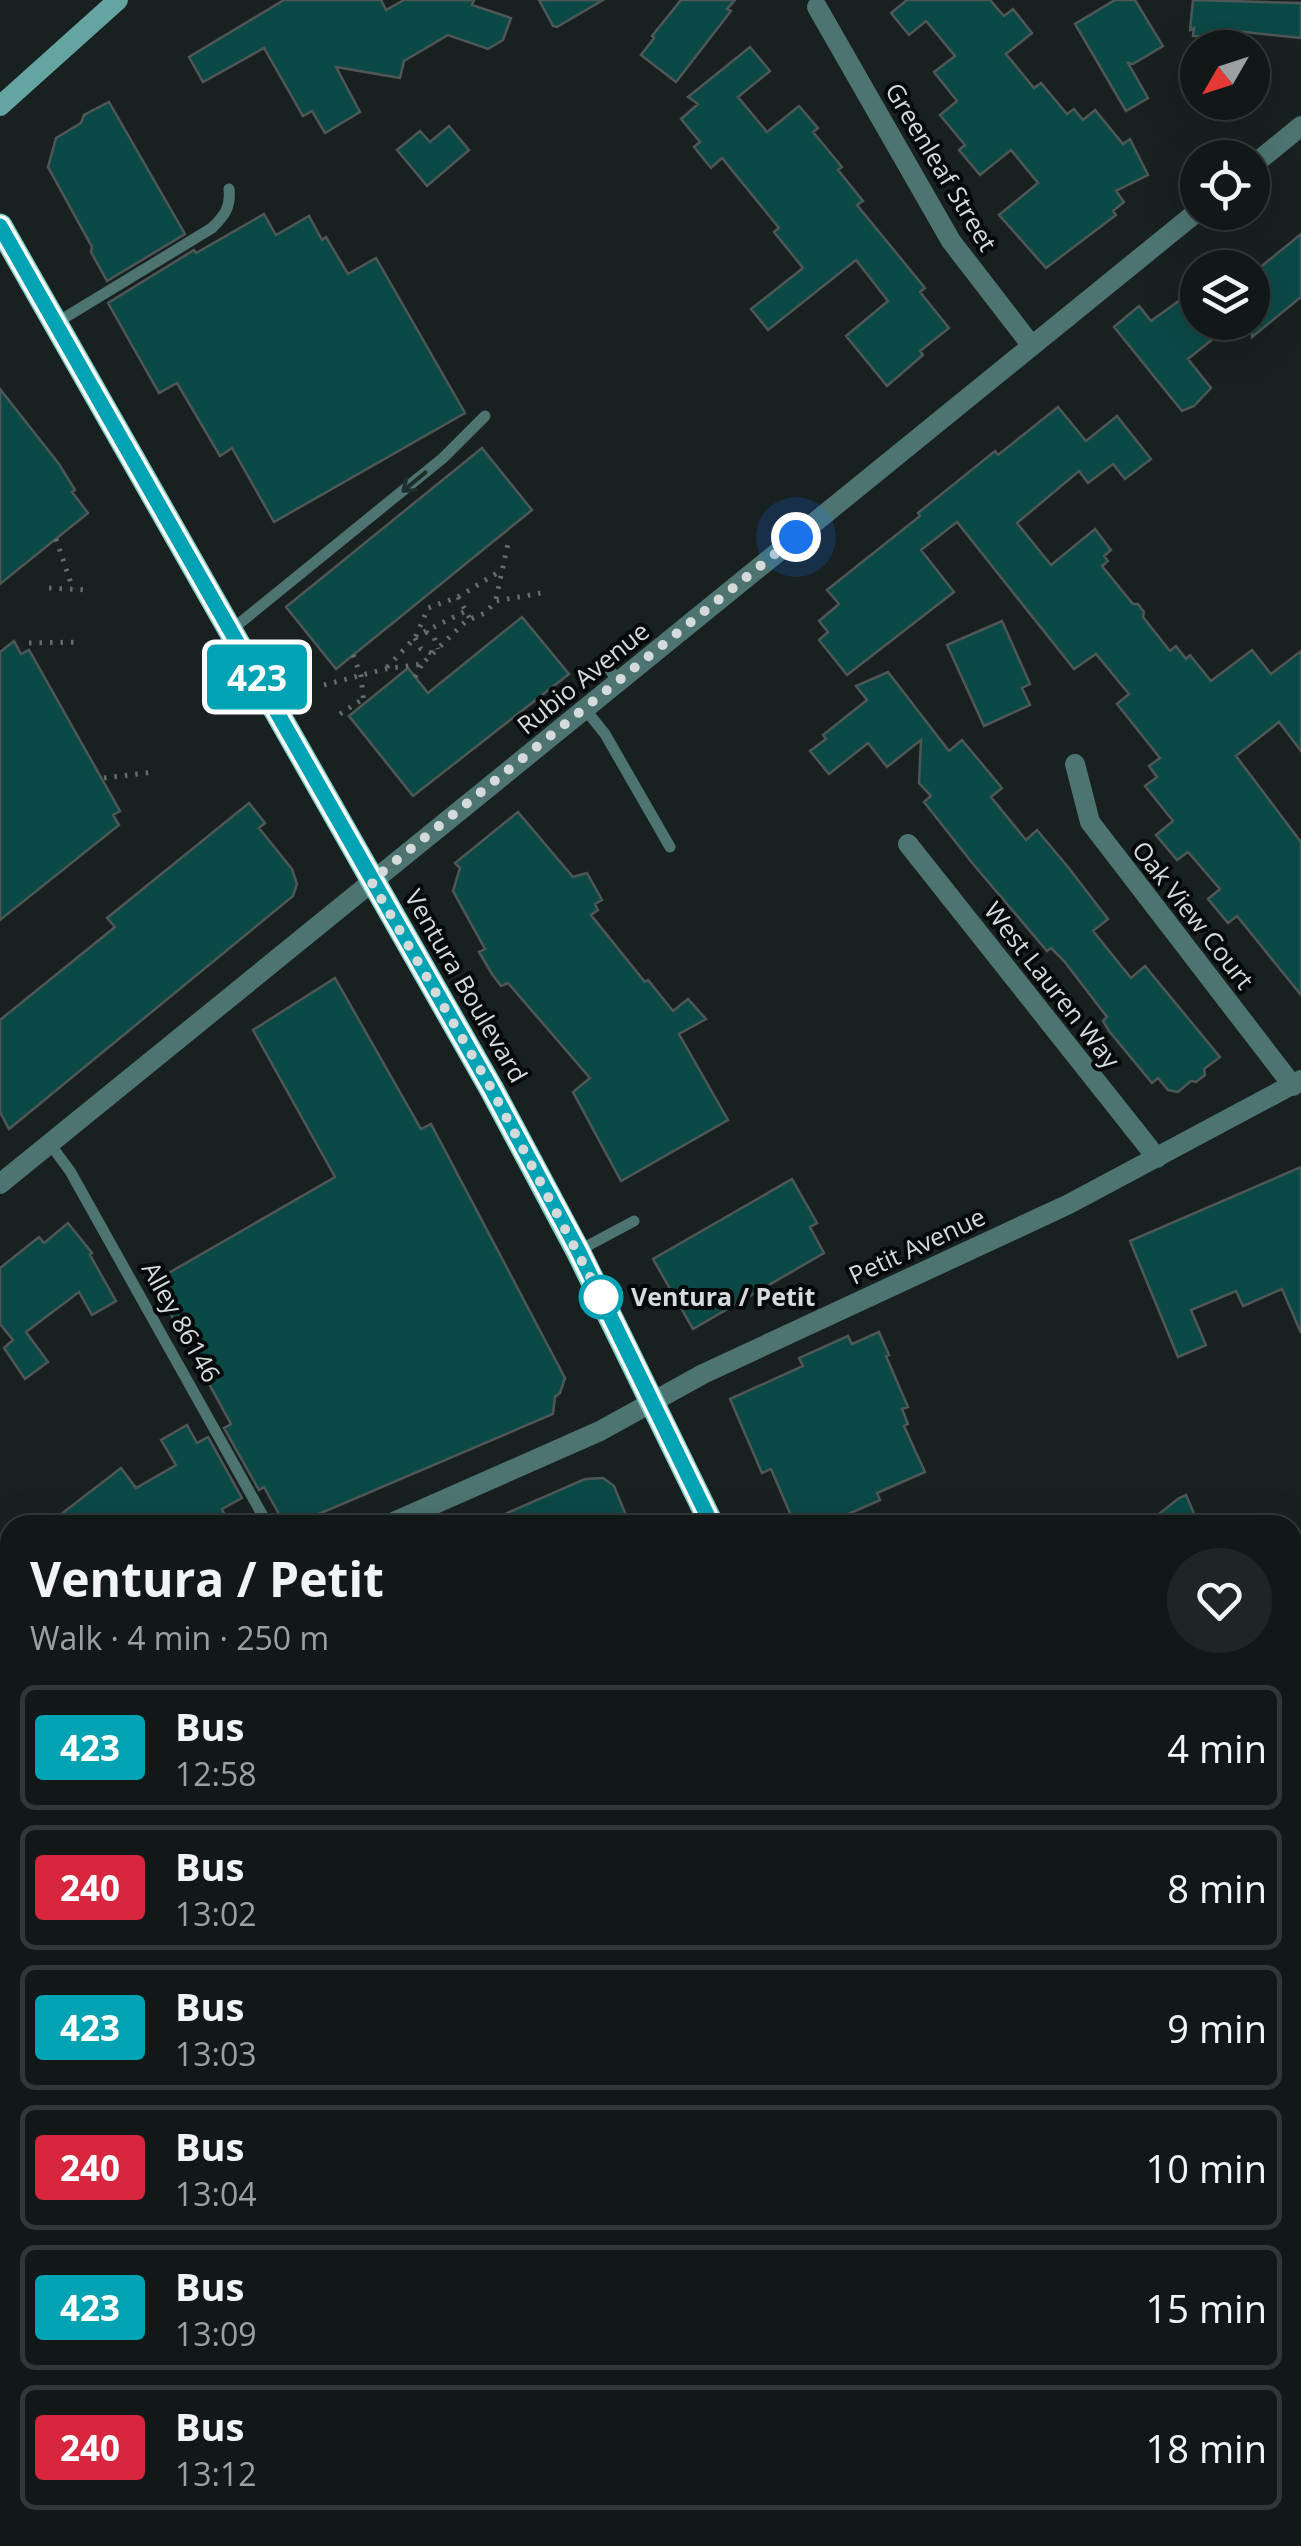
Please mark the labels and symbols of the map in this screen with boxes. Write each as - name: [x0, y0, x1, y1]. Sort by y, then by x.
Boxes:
- north arrow: [1180, 30, 1270, 120]
- street label: Greenleaf Street: [878, 76, 1006, 257]
- one-way arrow: [401, 471, 427, 493]
- your location: [771, 512, 821, 562]
- street label: Rubio Avenue: [509, 613, 656, 741]
- line badge: 423: [200, 644, 314, 710]
- street label: Oak View Court: [1125, 833, 1262, 996]
- street label: Ventura Boulevard: [398, 883, 536, 1088]
- street label: West Lauren Way: [977, 894, 1129, 1075]
- street label: Petit Avenue: [843, 1199, 990, 1292]
- street label: Alley 86146: [135, 1255, 229, 1388]
- marker: Ventura / Petit: [580, 1276, 622, 1318]
- place label: Ventura / Petit: [631, 1279, 815, 1313]

